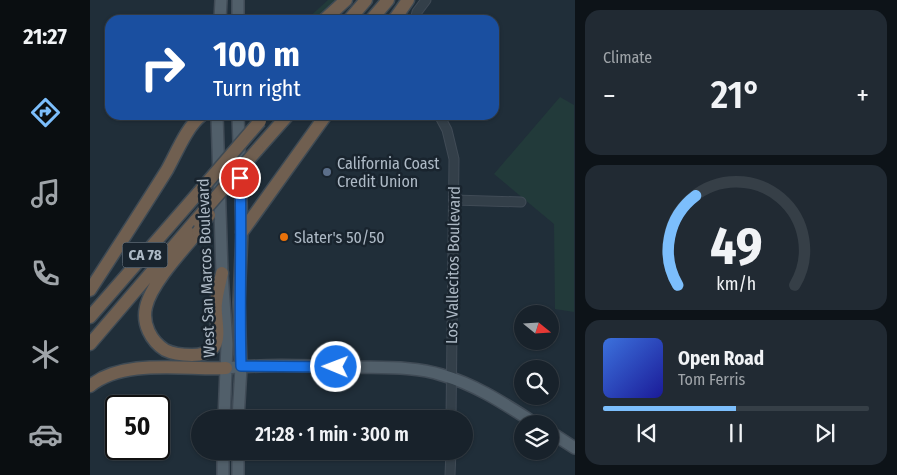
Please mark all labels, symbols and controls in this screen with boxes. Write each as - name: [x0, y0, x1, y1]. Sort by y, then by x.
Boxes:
- text: 21:27: [23, 23, 67, 50]
- text: 100 m: [213, 33, 300, 75]
- icon: right: [130, 35, 195, 100]
- text: Climate: [603, 48, 652, 67]
- text: 21°: [711, 72, 761, 118]
- text: Turn right: [213, 75, 301, 102]
- text: −: [603, 79, 616, 112]
- text: +: [856, 79, 869, 112]
- icon: directions: [28, 95, 63, 130]
- place label: California Coast Credit Union: [337, 154, 440, 191]
- pin: [219, 157, 261, 199]
- icon: arrive: [226, 164, 254, 192]
- marker: California Coast Credit Union: [321, 166, 333, 178]
- icon: music: [28, 176, 63, 211]
- street label: West San Marcos Boulevard: [193, 178, 219, 358]
- street label: Los Vallecitos Boulevard: [442, 186, 464, 344]
- text: 49: [710, 215, 762, 278]
- place label: Slater's 50/50: [294, 228, 385, 247]
- marker: Slater's 50/50: [278, 231, 290, 243]
- road number: CA 78: [122, 242, 168, 268]
- icon: phone: [28, 256, 63, 291]
- text: km/h: [716, 273, 756, 295]
- north arrow: [514, 305, 559, 350]
- map controls: [514, 305, 559, 460]
- icon: climate: [28, 337, 63, 372]
- position arrow: [309, 340, 361, 392]
- text: Open Road: [678, 347, 764, 370]
- button: search: [514, 360, 559, 405]
- text: Tom Ferris: [678, 370, 745, 389]
- speed limit sign: 50: [105, 395, 170, 460]
- button: layers: [514, 415, 559, 460]
- icon: car: [28, 417, 63, 452]
- icon: previous: [633, 419, 661, 447]
- icon: pause: [722, 419, 750, 447]
- icon: next: [811, 419, 839, 447]
- text: 21:28 · 1 min · 300 m: [255, 423, 409, 446]

